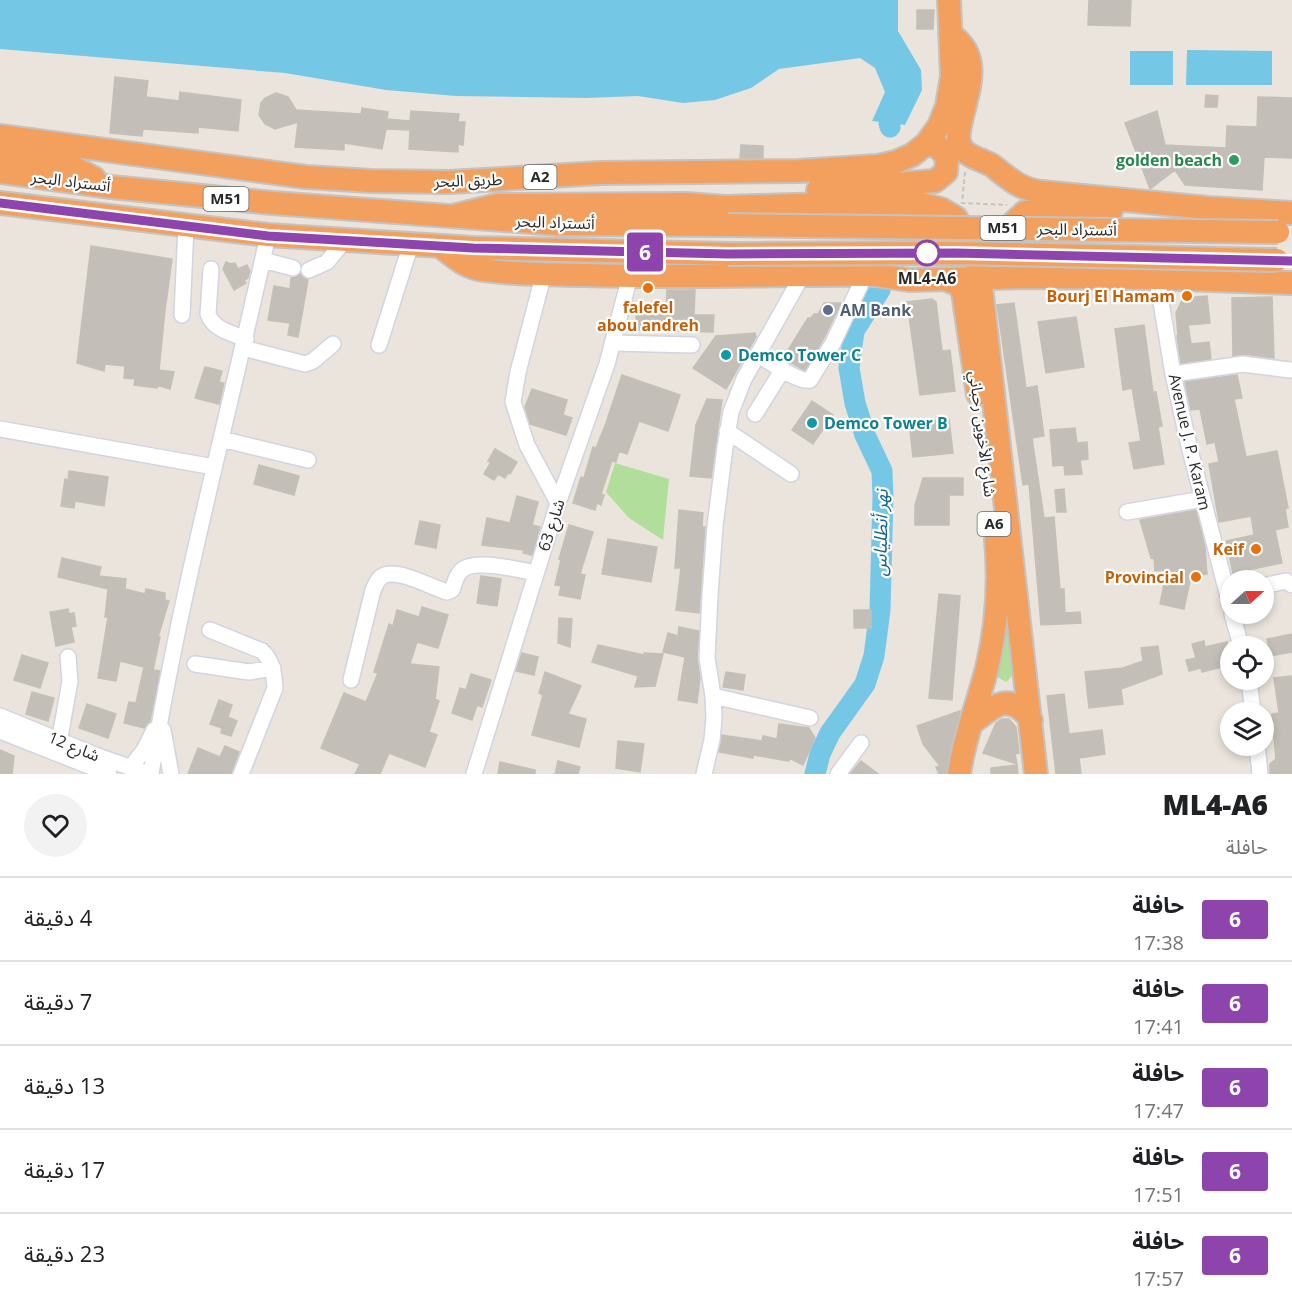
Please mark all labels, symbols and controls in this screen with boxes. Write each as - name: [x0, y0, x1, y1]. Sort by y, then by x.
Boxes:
- place label: golden beach: [1116, 149, 1222, 171]
- marker: golden beach: [1227, 153, 1241, 167]
- street label: أتستراد البحر: [29, 165, 112, 197]
- road number: A2: [524, 165, 556, 189]
- street label: طريق البحر: [432, 168, 503, 192]
- road number: M51: [204, 187, 248, 211]
- street label: أتستراد البحر: [514, 210, 595, 234]
- road number: M51: [980, 216, 1026, 240]
- street label: أتستراد البحر: [1036, 217, 1117, 241]
- line badge: 6: [626, 232, 664, 272]
- text: 6: [639, 238, 651, 266]
- marker: ML4-A6: [914, 240, 940, 266]
- place label: ML4-A6: [898, 267, 956, 289]
- marker: falefel abou andreh: [641, 281, 655, 295]
- place label: Bourj El Hamam: [1047, 285, 1175, 307]
- marker: Bourj El Hamam: [1180, 289, 1194, 303]
- place label: falefel abou andreh: [597, 296, 699, 336]
- place label: AM Bank: [840, 299, 911, 321]
- marker: AM Bank: [821, 303, 835, 317]
- place label: Demco Tower C: [738, 344, 861, 366]
- marker: Demco Tower C: [719, 348, 733, 362]
- street label: شارع الأخوين رحباني: [962, 370, 1002, 499]
- street label: Avenue J. P. Karam: [1164, 372, 1216, 512]
- place label: Demco Tower B: [824, 412, 948, 434]
- marker: Demco Tower B: [805, 416, 819, 430]
- water label: نهر أنطلياس: [867, 487, 893, 577]
- street label: شارع 63: [532, 496, 572, 555]
- road number: A6: [978, 512, 1010, 536]
- place label: Keif: [1213, 538, 1245, 560]
- marker: Keif: [1249, 542, 1263, 556]
- place label: Provincial: [1105, 566, 1184, 588]
- marker: Provincial: [1189, 570, 1203, 584]
- north arrow: [1220, 570, 1274, 624]
- map controls: [1220, 570, 1274, 756]
- button: locate: [1220, 636, 1274, 690]
- button: layers: [1220, 702, 1274, 756]
- street label: شارع 12: [44, 726, 103, 768]
- text: ML4-A6: [1163, 785, 1268, 823]
- button: heart: [24, 794, 87, 857]
- text: حافلة: [1226, 833, 1268, 860]
- text: حافلة: [1132, 889, 1184, 919]
- text: 4 دقيقة: [24, 902, 92, 932]
- text: 6: [1229, 905, 1241, 933]
- text: 17:38: [1133, 929, 1184, 956]
- text: حافلة: [1132, 973, 1184, 1003]
- text: 7 دقيقة: [24, 986, 92, 1016]
- text: 6: [1229, 989, 1241, 1017]
- text: 17:41: [1133, 1013, 1184, 1040]
- text: حافلة: [1132, 1057, 1184, 1087]
- text: 13 دقيقة: [24, 1070, 105, 1100]
- text: 6: [1229, 1073, 1241, 1101]
- text: 17:47: [1133, 1097, 1184, 1124]
- text: حافلة: [1132, 1141, 1184, 1171]
- text: 17 دقيقة: [24, 1154, 105, 1184]
- text: 6: [1229, 1157, 1241, 1185]
- text: 17:51: [1133, 1181, 1184, 1208]
- text: حافلة: [1132, 1225, 1184, 1255]
- text: 23 دقيقة: [24, 1238, 105, 1268]
- text: 6: [1229, 1241, 1241, 1269]
- text: 17:57: [1133, 1265, 1184, 1292]

